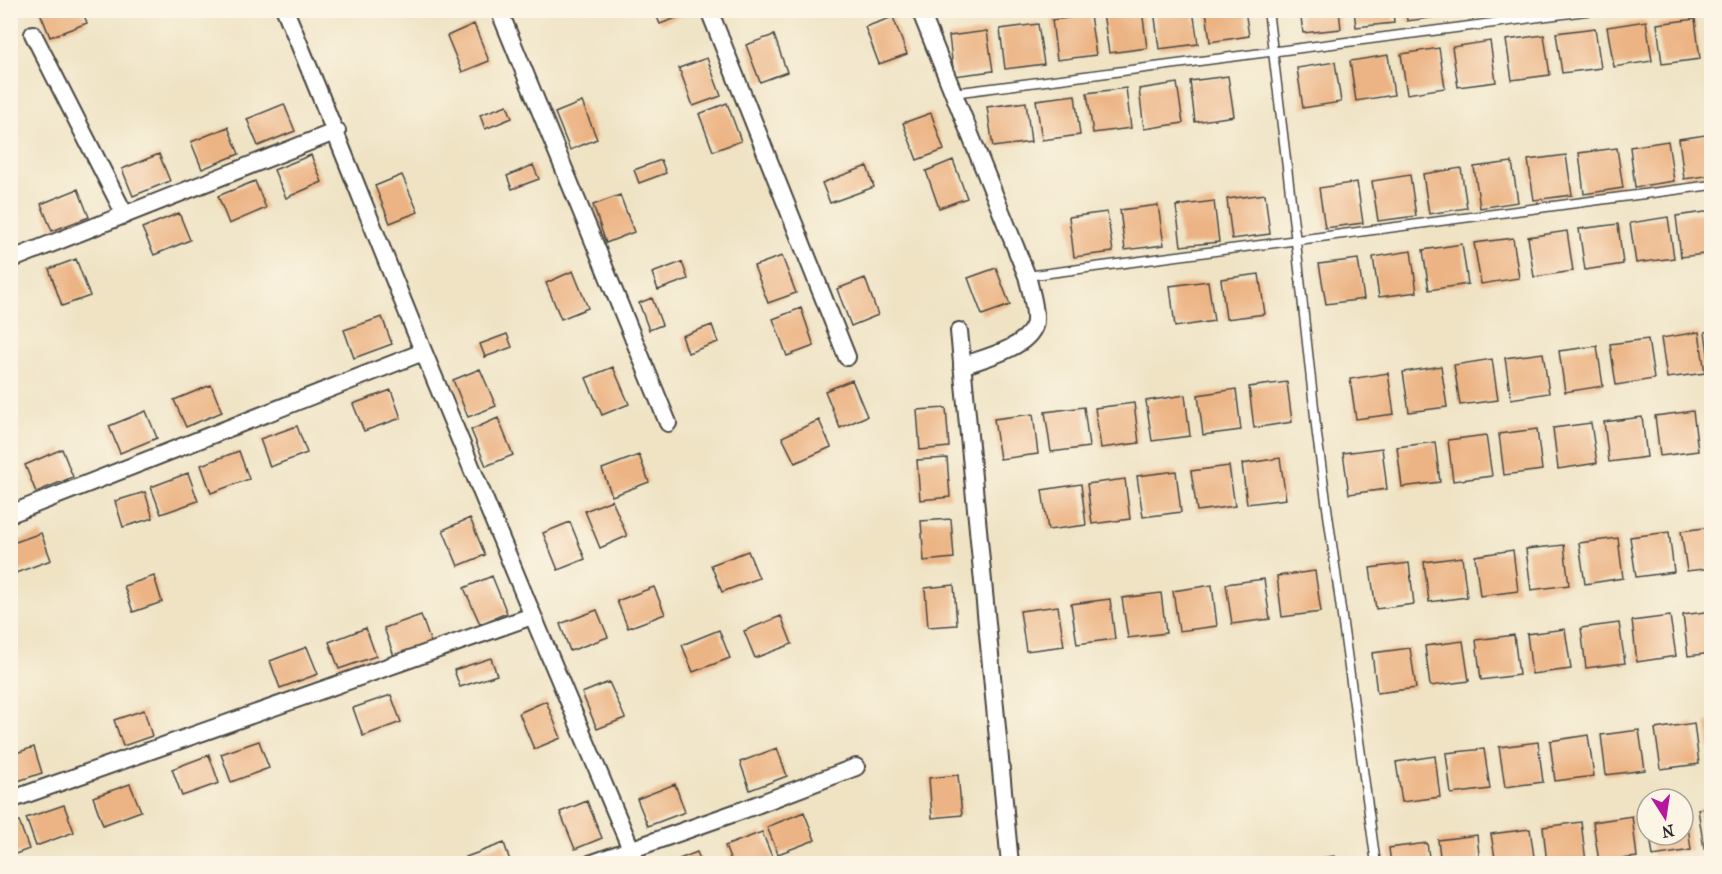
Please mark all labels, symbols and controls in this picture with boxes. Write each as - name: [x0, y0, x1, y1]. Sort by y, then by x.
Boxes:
- north arrow: [1635, 787, 1695, 847]
- text: N: [1659, 821, 1676, 842]

